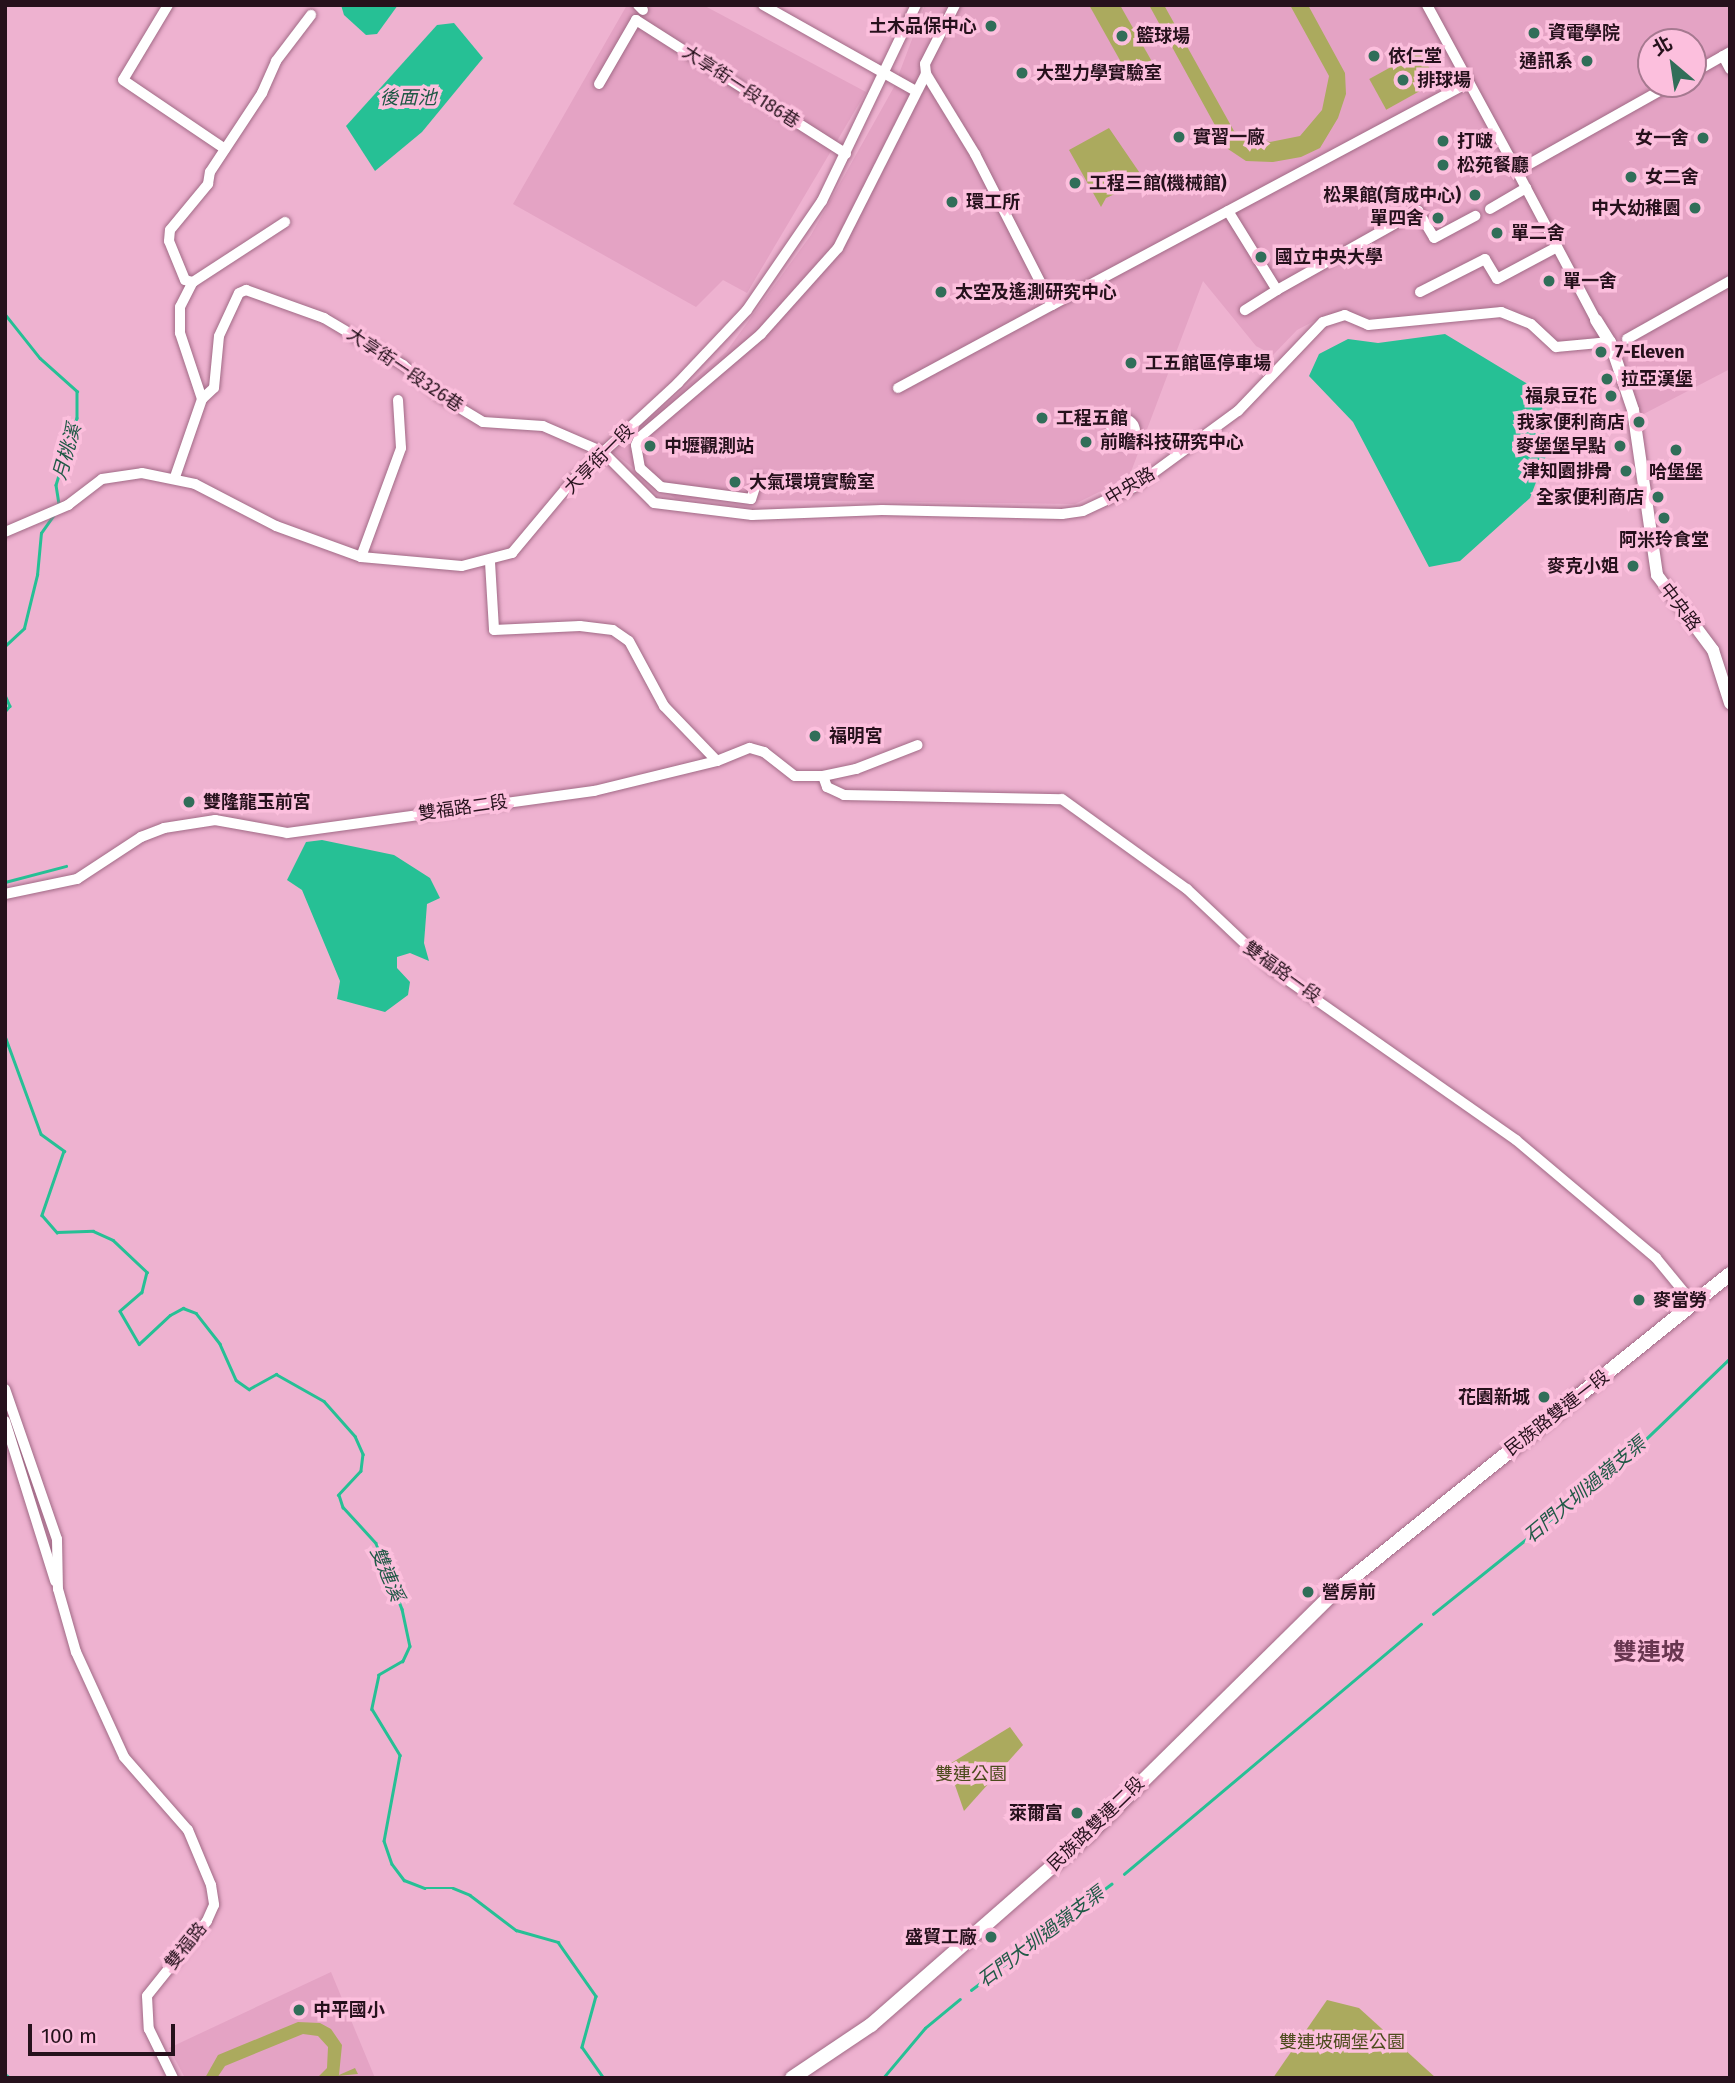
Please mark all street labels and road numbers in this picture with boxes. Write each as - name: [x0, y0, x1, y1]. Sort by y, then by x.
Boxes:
- street label: 大享街一段186巷: [678, 41, 804, 133]
- street label: 大享街一段326巷: [343, 323, 467, 417]
- street label: 大享街一段: [560, 420, 638, 498]
- street label: 中央路: [1101, 463, 1159, 509]
- street label: 中央路: [1655, 579, 1705, 635]
- street label: 雙福路二段: [417, 791, 509, 825]
- street label: 雙福路一段: [1239, 937, 1325, 1007]
- street label: 民族路雙連一段: [1501, 1366, 1613, 1460]
- street label: 民族路雙連二段: [1043, 1772, 1149, 1876]
- street label: 雙福路: [161, 1918, 211, 1974]

